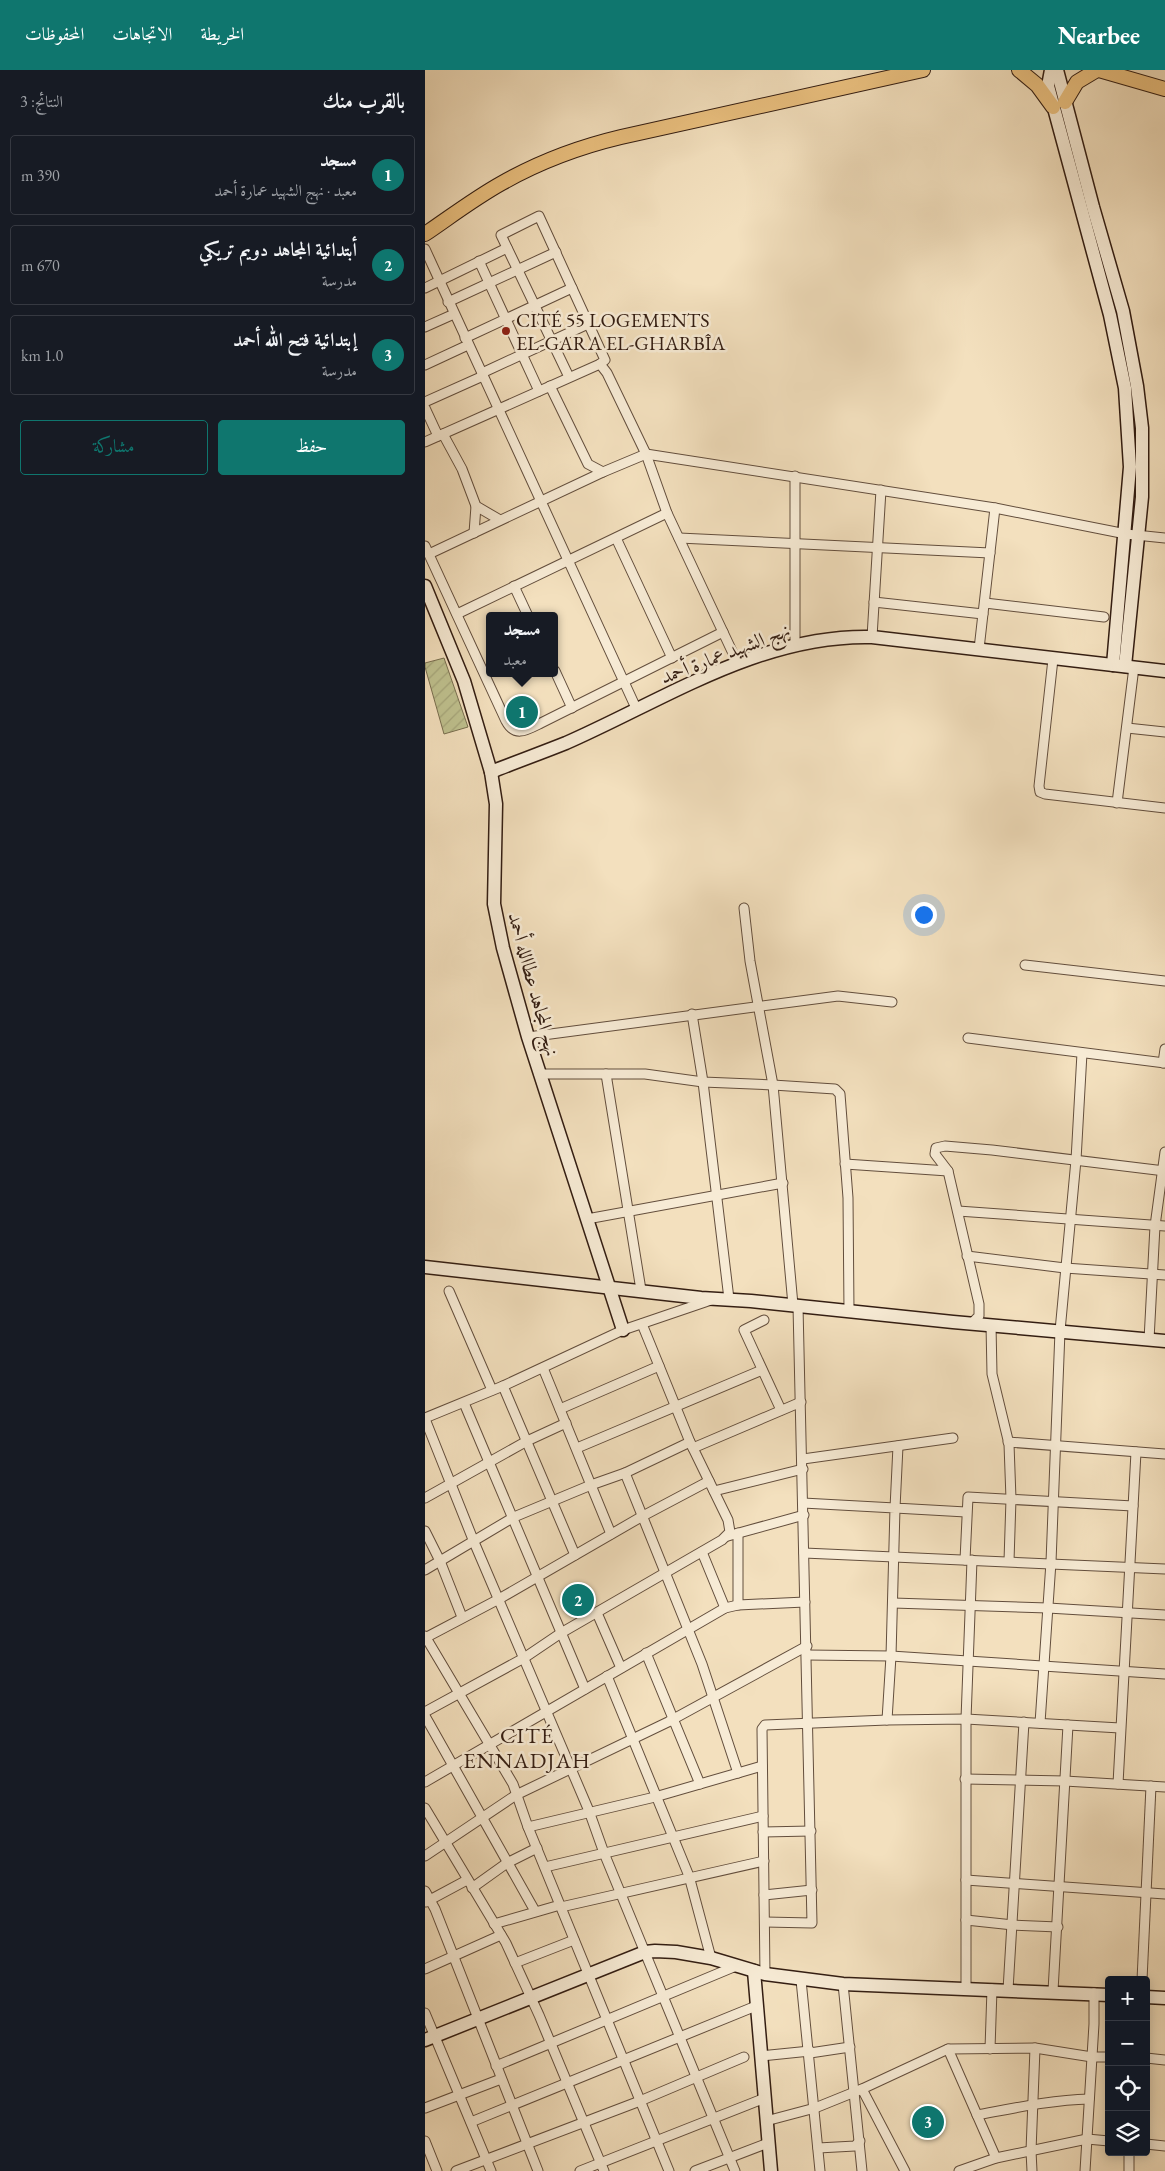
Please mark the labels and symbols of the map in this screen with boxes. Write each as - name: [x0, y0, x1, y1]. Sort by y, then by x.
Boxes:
- place label: CITÉ 55 LOGEMENTS EL-GARA EL-GHARBÎA: [516, 307, 726, 356]
- marker: CITÉ 55 LOGEMENTS EL-GARA EL-GHARBÎA: [500, 325, 512, 337]
- street label: نهج الشهيد عمارة أحمد: [656, 615, 795, 694]
- pin: 1: [506, 693, 538, 731]
- your location: [911, 902, 937, 928]
- street label: نهج المجاهد عطاالله أحمد: [497, 909, 567, 1060]
- pin: 2: [562, 1581, 594, 1619]
- district label: CITÉ ENNADJAH: [463, 1721, 591, 1775]
- pin: 3: [912, 2103, 944, 2141]

